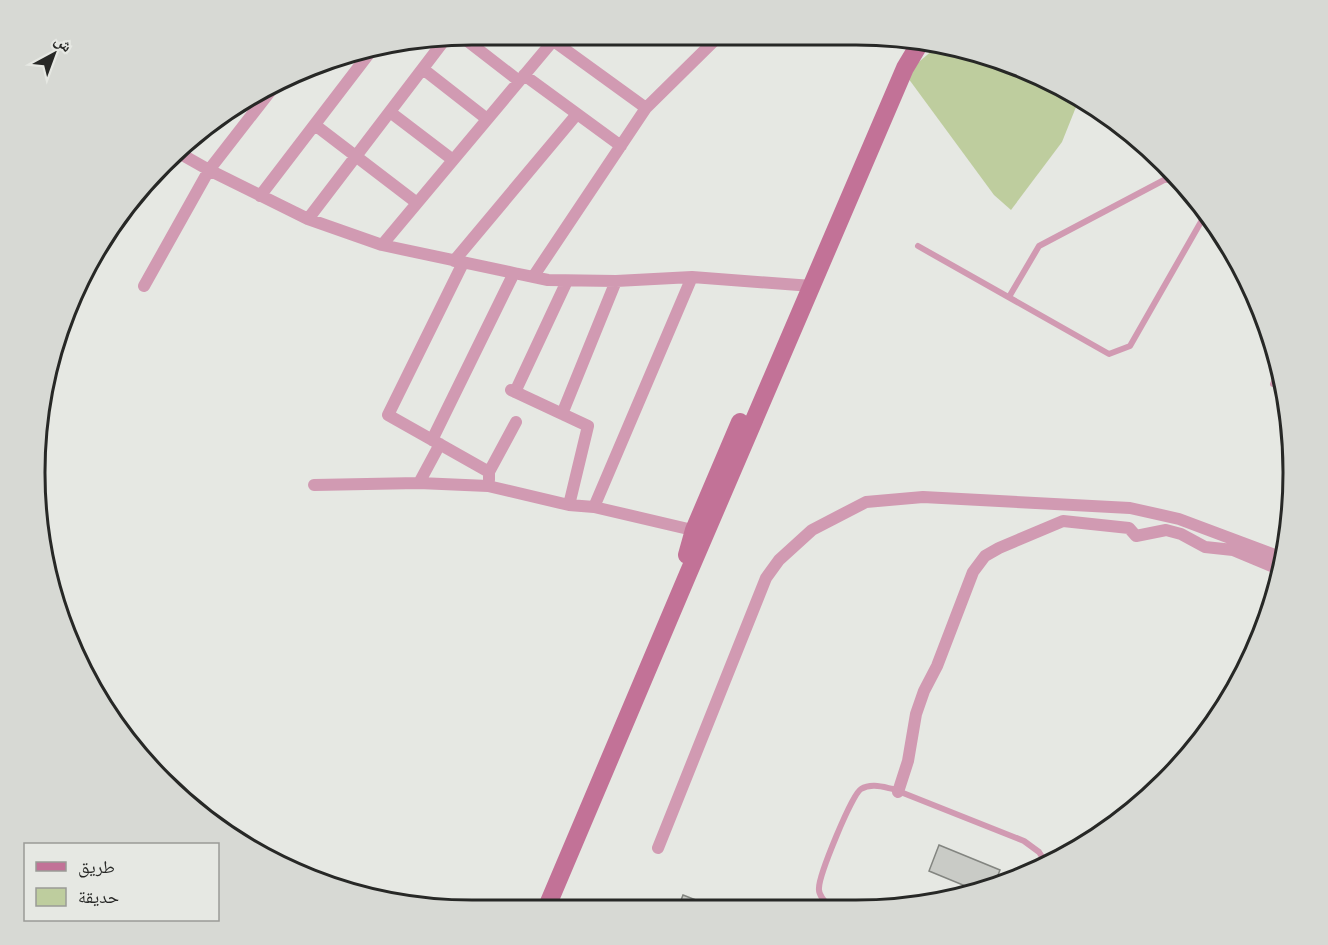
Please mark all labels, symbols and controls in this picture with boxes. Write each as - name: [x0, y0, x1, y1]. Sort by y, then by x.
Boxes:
- north arrow: [24, 24, 84, 84]
- text: ش: [50, 30, 77, 57]
- legend: [24, 843, 219, 921]
- text: طريق: [78, 855, 115, 879]
- text: حديقة: [78, 885, 119, 909]

